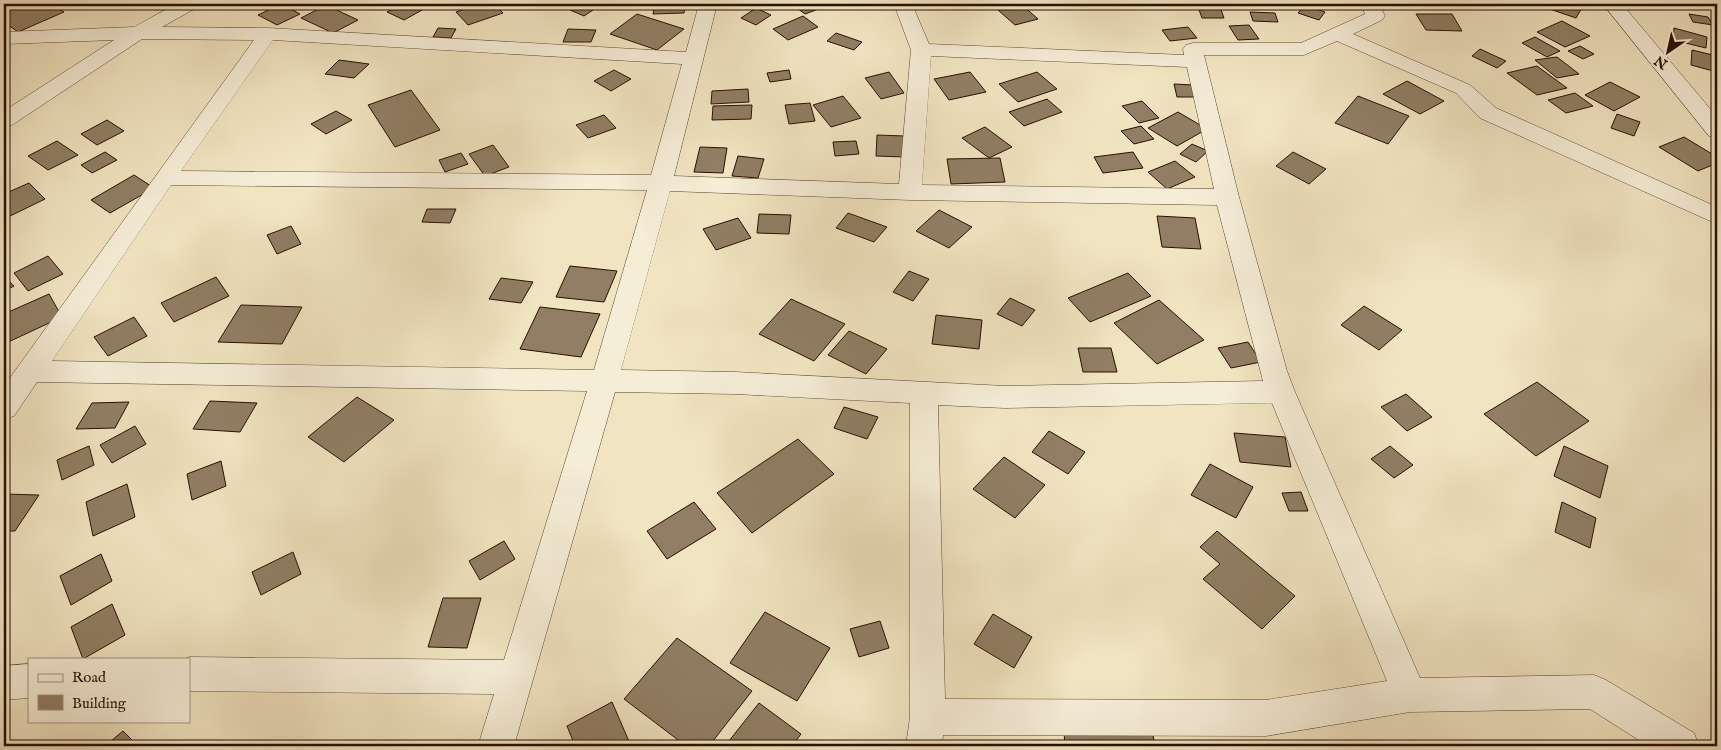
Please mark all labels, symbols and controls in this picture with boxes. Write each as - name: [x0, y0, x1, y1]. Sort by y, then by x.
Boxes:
- north arrow: [1644, 28, 1694, 78]
- text: N: [1651, 51, 1672, 73]
- legend: [28, 658, 190, 722]
- text: Road: [72, 668, 107, 687]
- text: Building: [72, 694, 127, 713]

